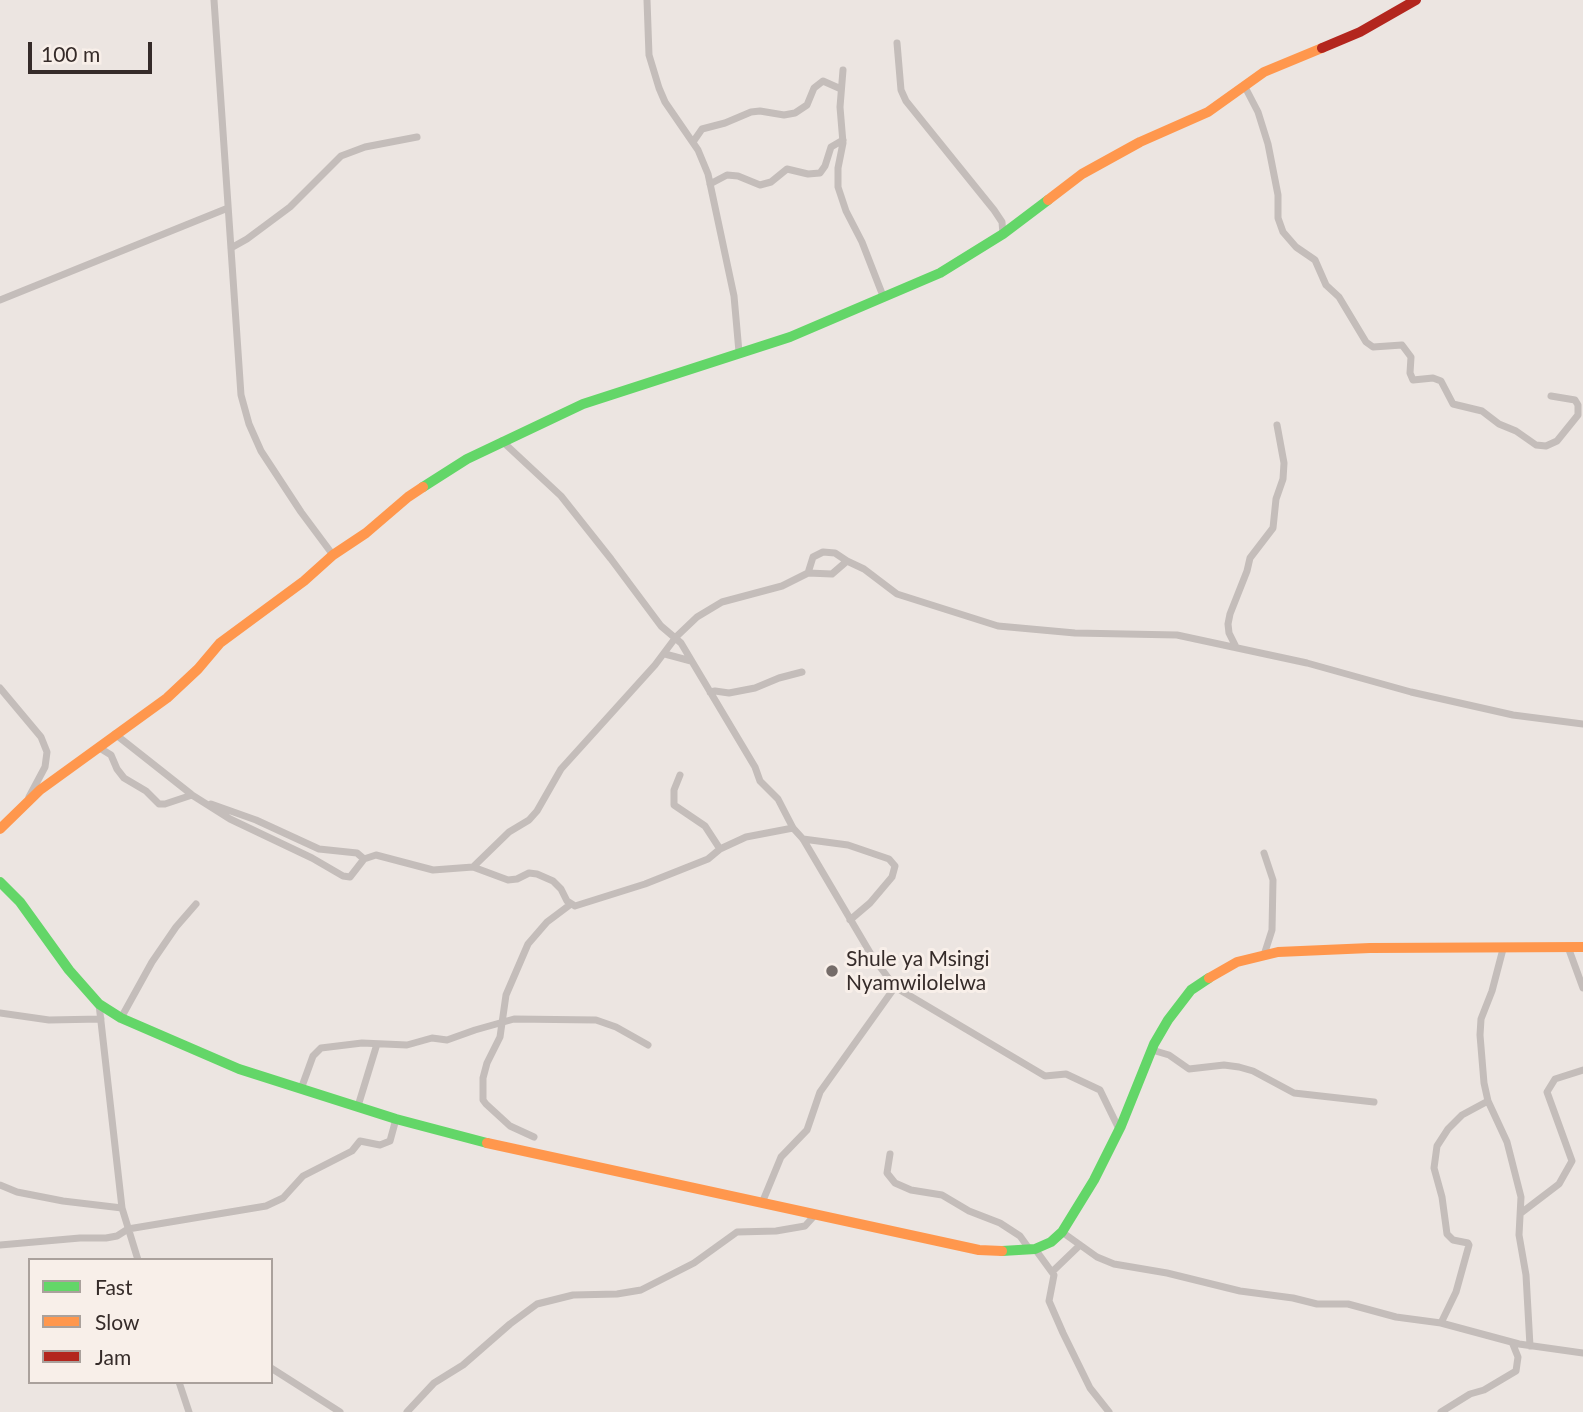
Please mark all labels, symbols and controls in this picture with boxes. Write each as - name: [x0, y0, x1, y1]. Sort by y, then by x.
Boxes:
- scale bar: [32, 28, 156, 72]
- text: 100 m: [41, 41, 100, 66]
- place label: Shule ya Msingi Nyamwilolelwa: [846, 946, 989, 996]
- marker: Shule ya Msingi Nyamwilolelwa: [824, 963, 840, 979]
- legend: [28, 1258, 273, 1384]
- text: Fast: [95, 1274, 132, 1299]
- text: Slow: [95, 1309, 139, 1334]
- text: Jam: [95, 1344, 131, 1369]

